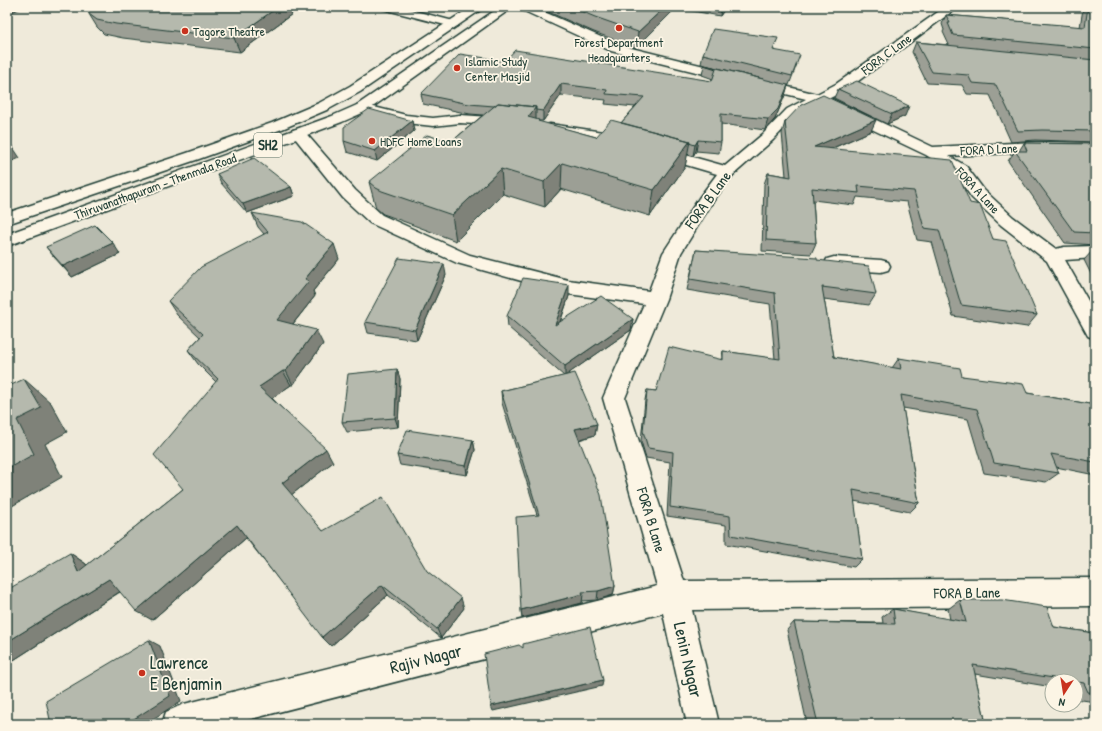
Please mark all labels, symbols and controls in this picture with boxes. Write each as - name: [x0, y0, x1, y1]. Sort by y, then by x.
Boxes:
- place label: Tagore Theatre: [193, 22, 265, 40]
- marker: Forest Department Headquarters: [614, 23, 624, 33]
- marker: Tagore Theatre: [180, 26, 190, 36]
- street label: FORA C Lane: [856, 29, 915, 79]
- place label: Forest Department Headquarters: [574, 33, 664, 66]
- place label: Islamic Study Center Masjid: [465, 52, 530, 85]
- marker: Islamic Study Center Masjid: [452, 63, 462, 73]
- place label: HDFC Home Loans: [380, 132, 462, 150]
- road number: SH2: [254, 133, 282, 157]
- marker: HDFC Home Loans: [367, 136, 377, 146]
- street label: FORA D Lane: [959, 139, 1018, 160]
- street label: Thiruvanathapuram - Thenmala Road: [71, 148, 239, 224]
- street label: FORA A Lane: [951, 162, 1004, 217]
- street label: FORA B Lane: [679, 166, 736, 234]
- street label: FORA B Lane: [631, 484, 671, 555]
- street label: FORA B Lane: [932, 581, 1001, 604]
- street label: Lenin Nagar: [668, 620, 709, 700]
- street label: Rajiv Nagar: [387, 637, 465, 680]
- place label: Lawrence E Benjamin: [150, 650, 222, 696]
- marker: Lawrence E Benjamin: [137, 668, 147, 678]
- north arrow: [1044, 673, 1084, 713]
- text: N: [1057, 695, 1066, 710]

